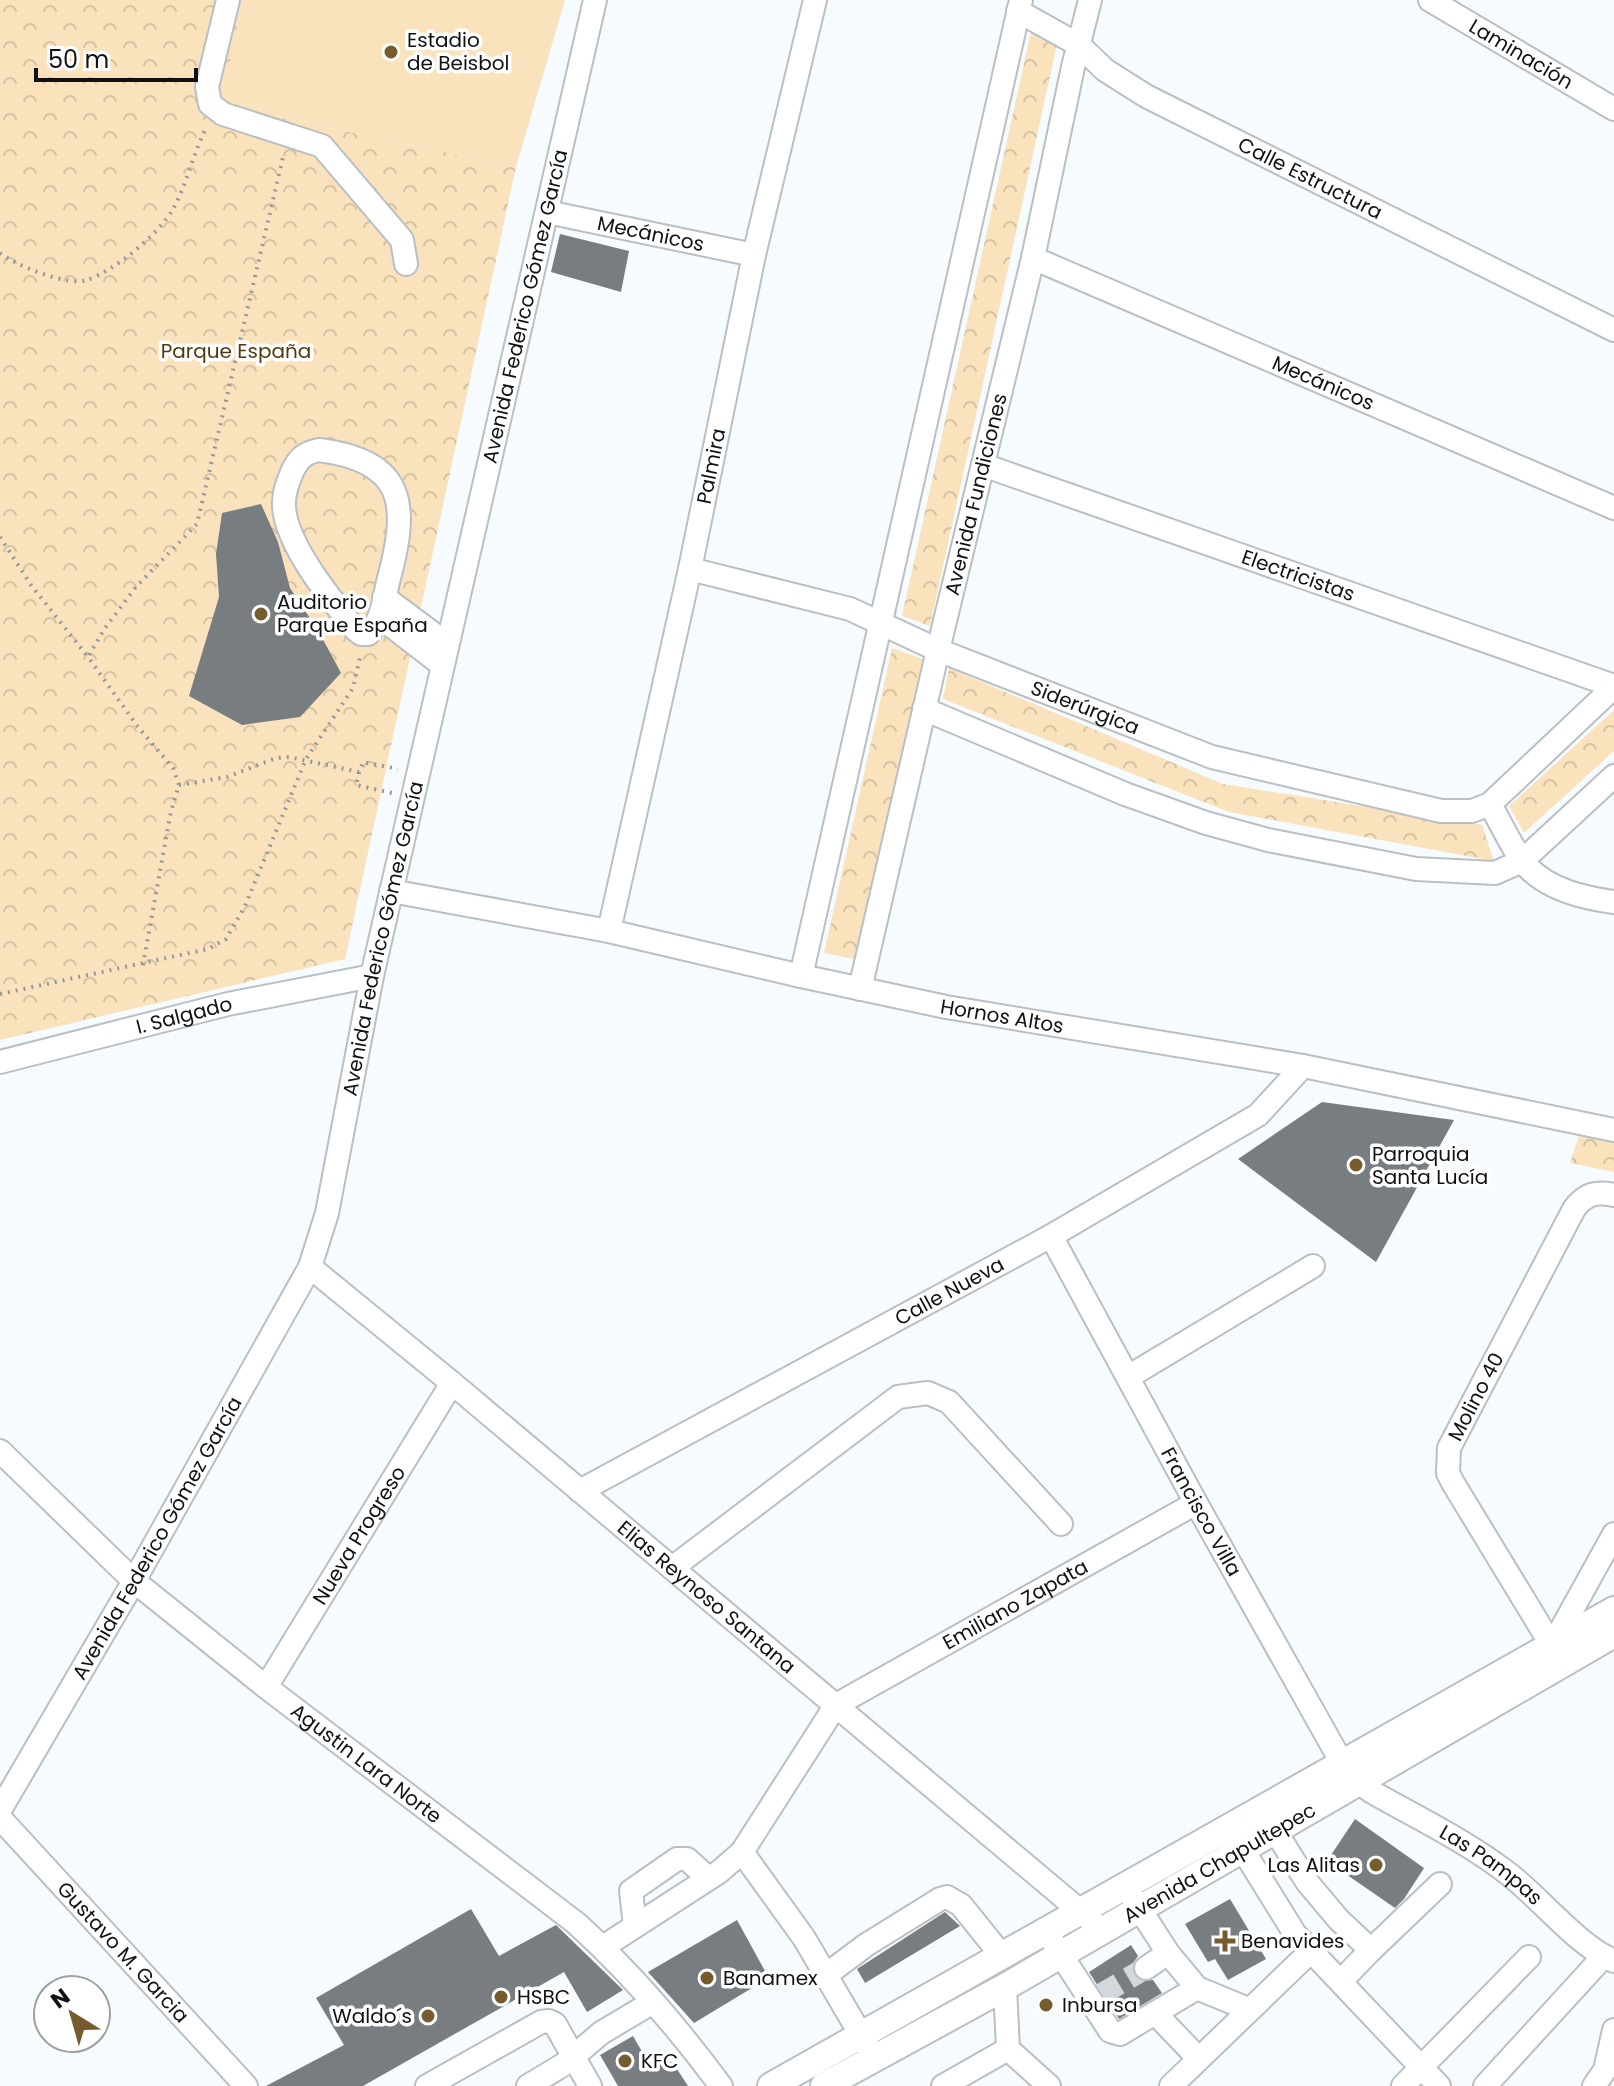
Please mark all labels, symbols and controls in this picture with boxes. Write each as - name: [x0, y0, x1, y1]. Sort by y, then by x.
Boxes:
- street label: Laminación: [1464, 12, 1579, 96]
- place label: Estadio de Beisbol: [407, 26, 510, 77]
- scale bar: [36, 32, 196, 82]
- text: 50 m: [48, 43, 109, 76]
- marker: Estadio de Beisbol: [382, 43, 400, 61]
- street label: Calle Estructura: [1233, 130, 1387, 226]
- street label: Avenida Federico Gómez García: [476, 147, 574, 466]
- street label: Mecánicos: [595, 209, 707, 258]
- park label: Parque España: [161, 337, 311, 365]
- street label: Mecánicos: [1268, 349, 1379, 417]
- street label: Avenida Fundiciones: [938, 390, 1014, 598]
- street label: Palmira: [690, 426, 732, 506]
- street label: Electricistas: [1238, 543, 1359, 608]
- place label: Auditorio Parque España: [277, 588, 428, 639]
- marker: Auditorio Parque España: [252, 605, 270, 623]
- street label: Siderúrgica: [1027, 674, 1144, 741]
- street label: Avenida Federico Gómez García: [336, 778, 430, 1098]
- street label: I. Salgado: [133, 990, 235, 1041]
- street label: Hornos Altos: [938, 992, 1066, 1040]
- place label: Parroquia Santa Lucía: [1372, 1140, 1488, 1191]
- marker: Parroquia Santa Lucía: [1347, 1156, 1365, 1174]
- street label: Calle Nueva: [890, 1250, 1009, 1332]
- street label: Molino 40: [1441, 1348, 1510, 1446]
- street label: Avenida Federico Gómez García: [65, 1392, 249, 1685]
- street label: Francisco Villa: [1154, 1442, 1248, 1581]
- street label: Nueva Progreso: [306, 1460, 412, 1610]
- street label: Elias Reynoso Santana: [612, 1514, 802, 1680]
- street label: Emiliano Zapata: [938, 1552, 1093, 1656]
- street label: Agustin Lara Norte: [285, 1697, 448, 1830]
- street label: Avenida Chapultepec: [1118, 1796, 1321, 1930]
- street label: Las Pampas: [1435, 1818, 1549, 1911]
- place label: Las Alitas: [1268, 1851, 1360, 1879]
- marker: Las Alitas: [1367, 1856, 1385, 1874]
- street label: Gustavo M. Garcia: [51, 1875, 195, 2029]
- place label: Benavides: [1241, 1927, 1344, 1955]
- marker: Benavides: [1216, 1932, 1234, 1950]
- place label: Banamex: [723, 1964, 818, 1992]
- marker: Banamex: [698, 1969, 716, 1987]
- north arrow: [32, 1974, 112, 2054]
- text: N: [44, 1981, 76, 2016]
- place label: HSBC: [517, 1983, 570, 2011]
- marker: HSBC: [492, 1988, 510, 2006]
- place label: Inbursa: [1062, 1991, 1137, 2019]
- marker: Inbursa: [1037, 1996, 1055, 2014]
- place label: Waldo´s: [332, 2002, 412, 2030]
- marker: Waldo´s: [419, 2007, 437, 2025]
- place label: KFC: [641, 2047, 679, 2075]
- marker: KFC: [616, 2052, 634, 2070]

